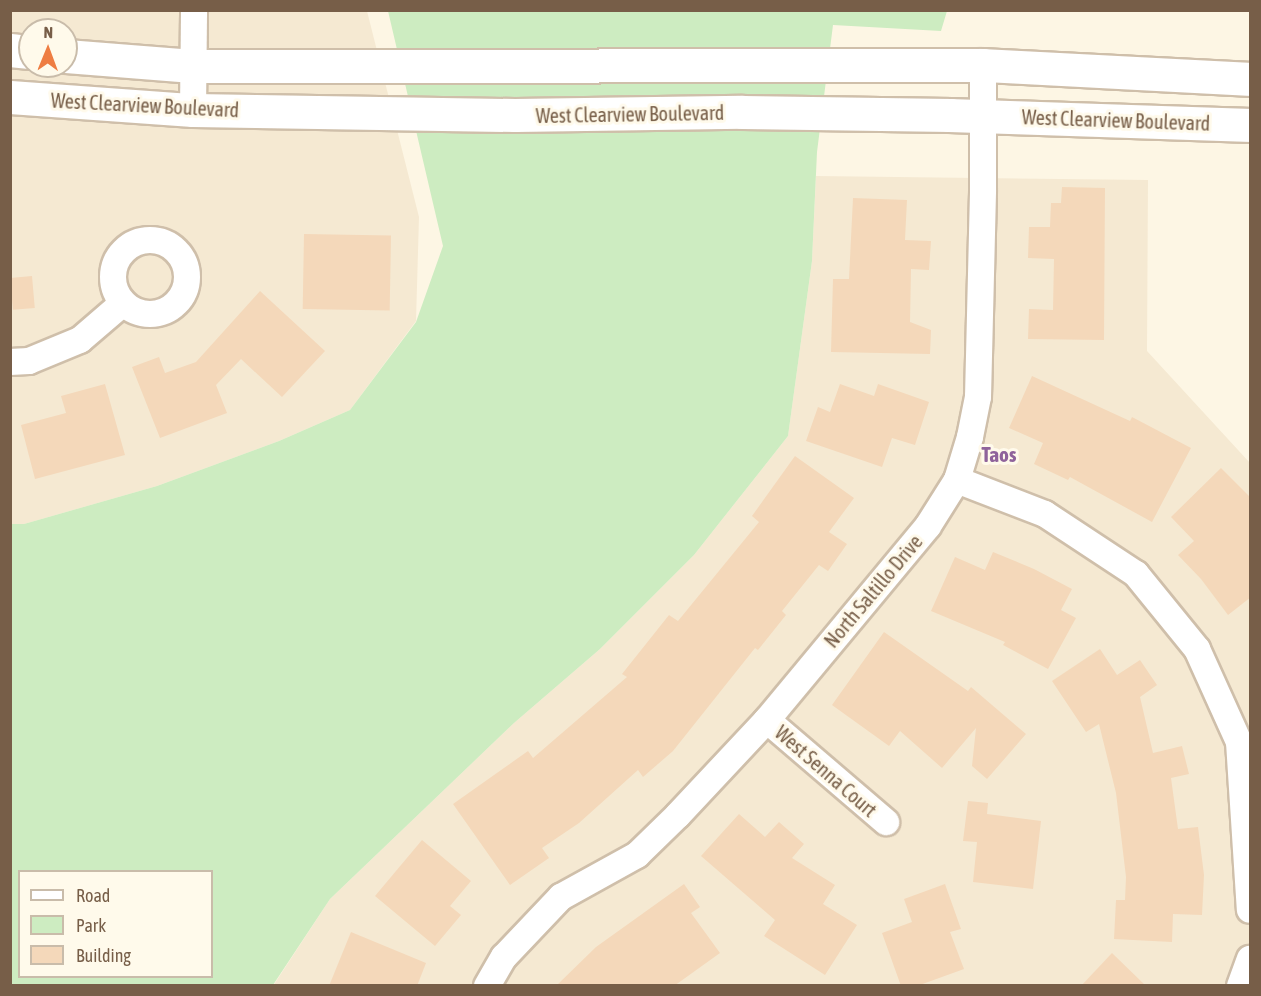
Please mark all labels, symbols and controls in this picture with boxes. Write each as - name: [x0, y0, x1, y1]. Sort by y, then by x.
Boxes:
- north arrow: [18, 18, 78, 78]
- text: N: [43, 23, 53, 41]
- street label: West Clearview Boulevard: [50, 88, 240, 122]
- street label: West Clearview Boulevard: [536, 100, 724, 128]
- street label: West Clearview Boulevard: [1021, 105, 1211, 135]
- district label: Taos: [982, 441, 1016, 467]
- street label: North Saltillo Drive: [819, 530, 927, 652]
- street label: West Senna Court: [770, 720, 882, 822]
- legend: [18, 870, 213, 978]
- text: Road: [76, 885, 110, 906]
- text: Park: [76, 915, 106, 936]
- text: Building: [76, 945, 131, 966]

